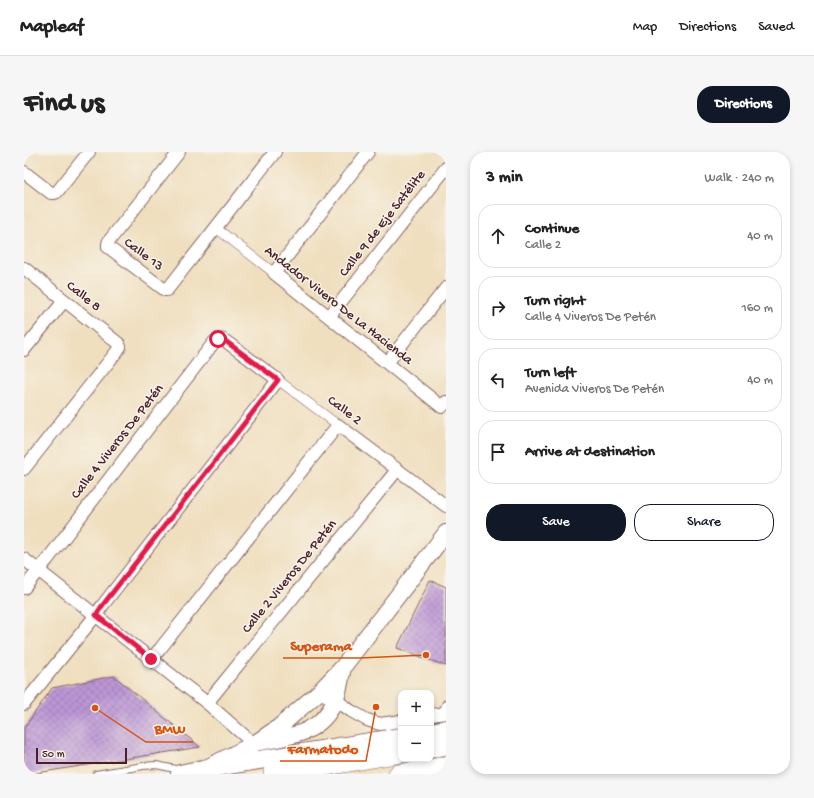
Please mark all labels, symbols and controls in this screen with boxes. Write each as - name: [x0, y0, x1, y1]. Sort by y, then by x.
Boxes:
- text: Mapleaf: [20, 16, 83, 39]
- text: Map: [633, 19, 657, 36]
- text: Directions: [679, 19, 736, 36]
- text: Saved: [758, 19, 794, 36]
- button: Directions: [697, 86, 790, 123]
- text: Find us: [24, 88, 104, 121]
- street label: Calle 9 de Eje Satélite: [336, 167, 430, 281]
- text: 3 min: [486, 168, 523, 188]
- text: Walk · 240 m: [705, 171, 774, 186]
- text: Continue: [525, 220, 579, 238]
- icon: ahead: [487, 225, 509, 247]
- text: 40 m: [747, 229, 773, 244]
- street label: Calle 13: [120, 235, 166, 275]
- text: Calle 2: [525, 238, 561, 253]
- street label: Andador Vivero De La Hacienda: [260, 243, 417, 370]
- street label: Calle 8: [62, 278, 104, 316]
- text: Turn right: [525, 292, 585, 310]
- icon: right: [487, 297, 509, 319]
- text: 160 m: [741, 301, 773, 316]
- text: Calle 4 Viveros De Petén: [525, 310, 656, 325]
- route start: [209, 330, 227, 348]
- text: Turn left: [525, 364, 576, 382]
- icon: left: [487, 369, 509, 391]
- text: 40 m: [747, 373, 773, 388]
- street label: Calle 4 Viveros De Petén: [68, 381, 168, 503]
- text: Avenida Viveros De Petén: [525, 382, 664, 397]
- street label: Calle 2: [323, 392, 365, 430]
- icon: arrive: [487, 441, 509, 463]
- text: Arrive at destination: [525, 443, 655, 461]
- button: Save: [486, 504, 626, 541]
- button: Share: [634, 504, 774, 541]
- street label: Calle 2 Viveros De Petén: [239, 516, 341, 637]
- callout: Superama: [283, 631, 360, 658]
- text: Superama: [290, 638, 353, 656]
- route end: [142, 650, 160, 668]
- map controls: [398, 690, 434, 762]
- button: +: [398, 690, 434, 726]
- callout: BMW: [146, 715, 193, 742]
- text: BMW: [154, 721, 186, 739]
- button: −: [398, 726, 434, 762]
- callout: Farmatodo: [280, 734, 366, 761]
- text: Farmatodo: [287, 741, 359, 759]
- scale bar: [36, 746, 127, 765]
- text: 50 m: [42, 749, 64, 761]

